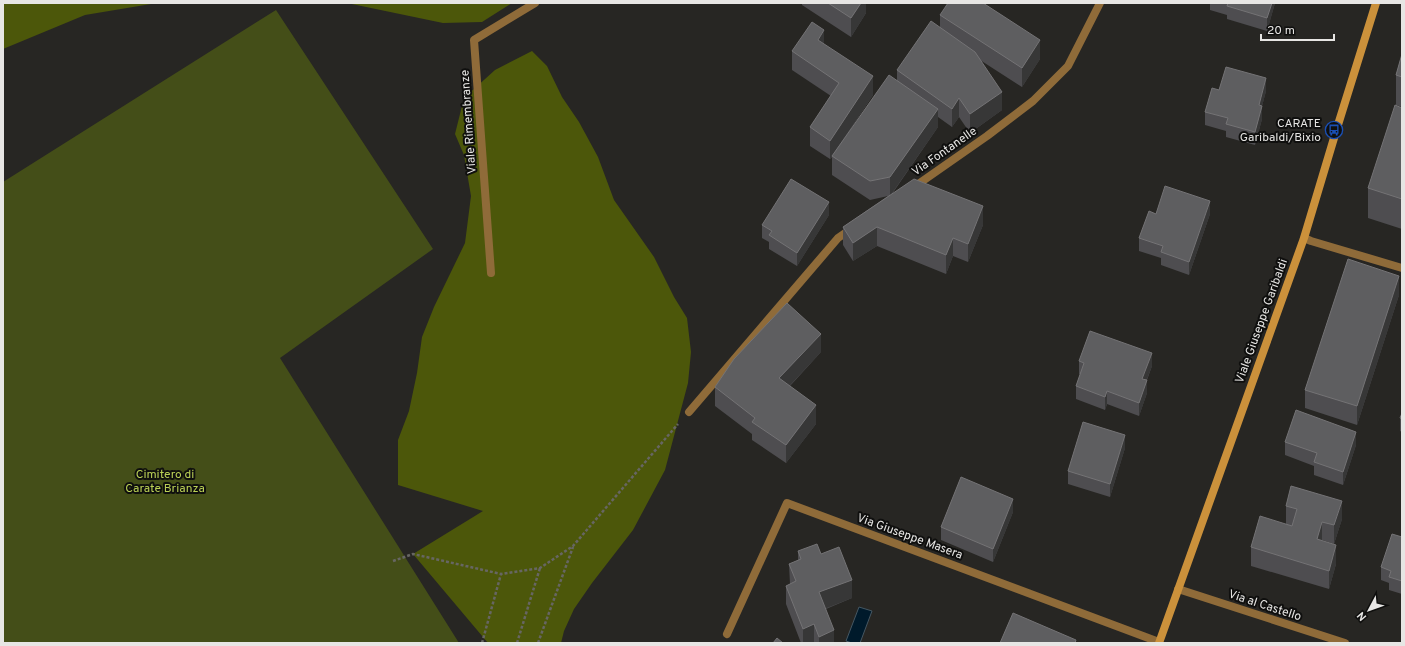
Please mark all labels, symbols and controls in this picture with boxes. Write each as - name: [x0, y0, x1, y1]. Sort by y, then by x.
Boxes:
- scale bar: [1261, 16, 1334, 42]
- text: 20 m: [1267, 23, 1295, 39]
- street label: Viale Rimembranze: [457, 69, 481, 175]
- place label: CARATE Garibaldi/Bixio: [1240, 116, 1321, 146]
- bus stop icon: CARATE Garibaldi/Bixio: [1324, 120, 1344, 140]
- street label: Via Fontanelle: [909, 123, 980, 180]
- street label: Viale Giuseppe Garibaldi: [1232, 257, 1292, 386]
- park label: Cimitero di Carate Brianza: [125, 467, 205, 497]
- street label: Via Giuseppe Masera: [855, 510, 965, 564]
- street label: Via al Castello: [1226, 587, 1303, 625]
- north arrow: [1349, 590, 1389, 630]
- text: N: [1354, 608, 1370, 623]

